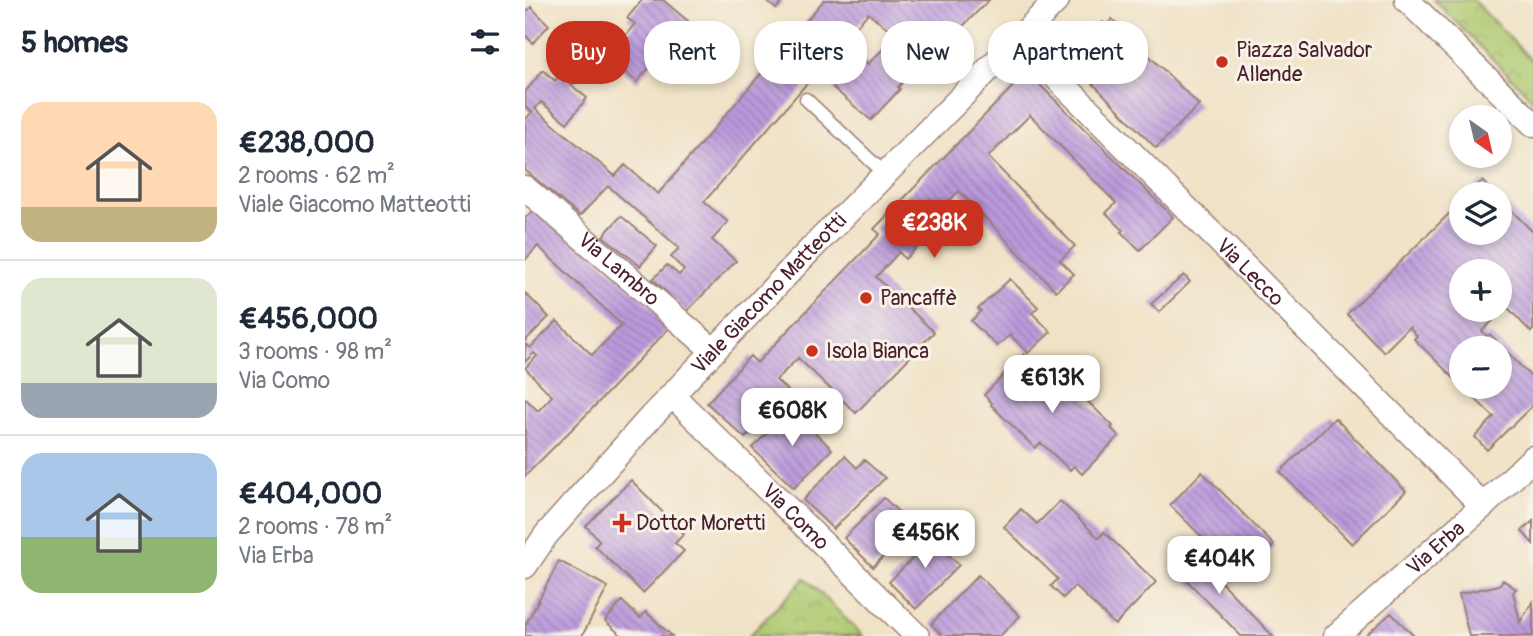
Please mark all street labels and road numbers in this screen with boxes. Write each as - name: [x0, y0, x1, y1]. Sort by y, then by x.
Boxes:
- street label: Viale Giacomo Matteotti: [685, 207, 852, 380]
- street label: Via Lambro: [572, 226, 665, 312]
- street label: Via Lecco: [1210, 232, 1290, 312]
- street label: Via Como: [756, 477, 835, 556]
- street label: Via Erba: [1401, 515, 1470, 581]

